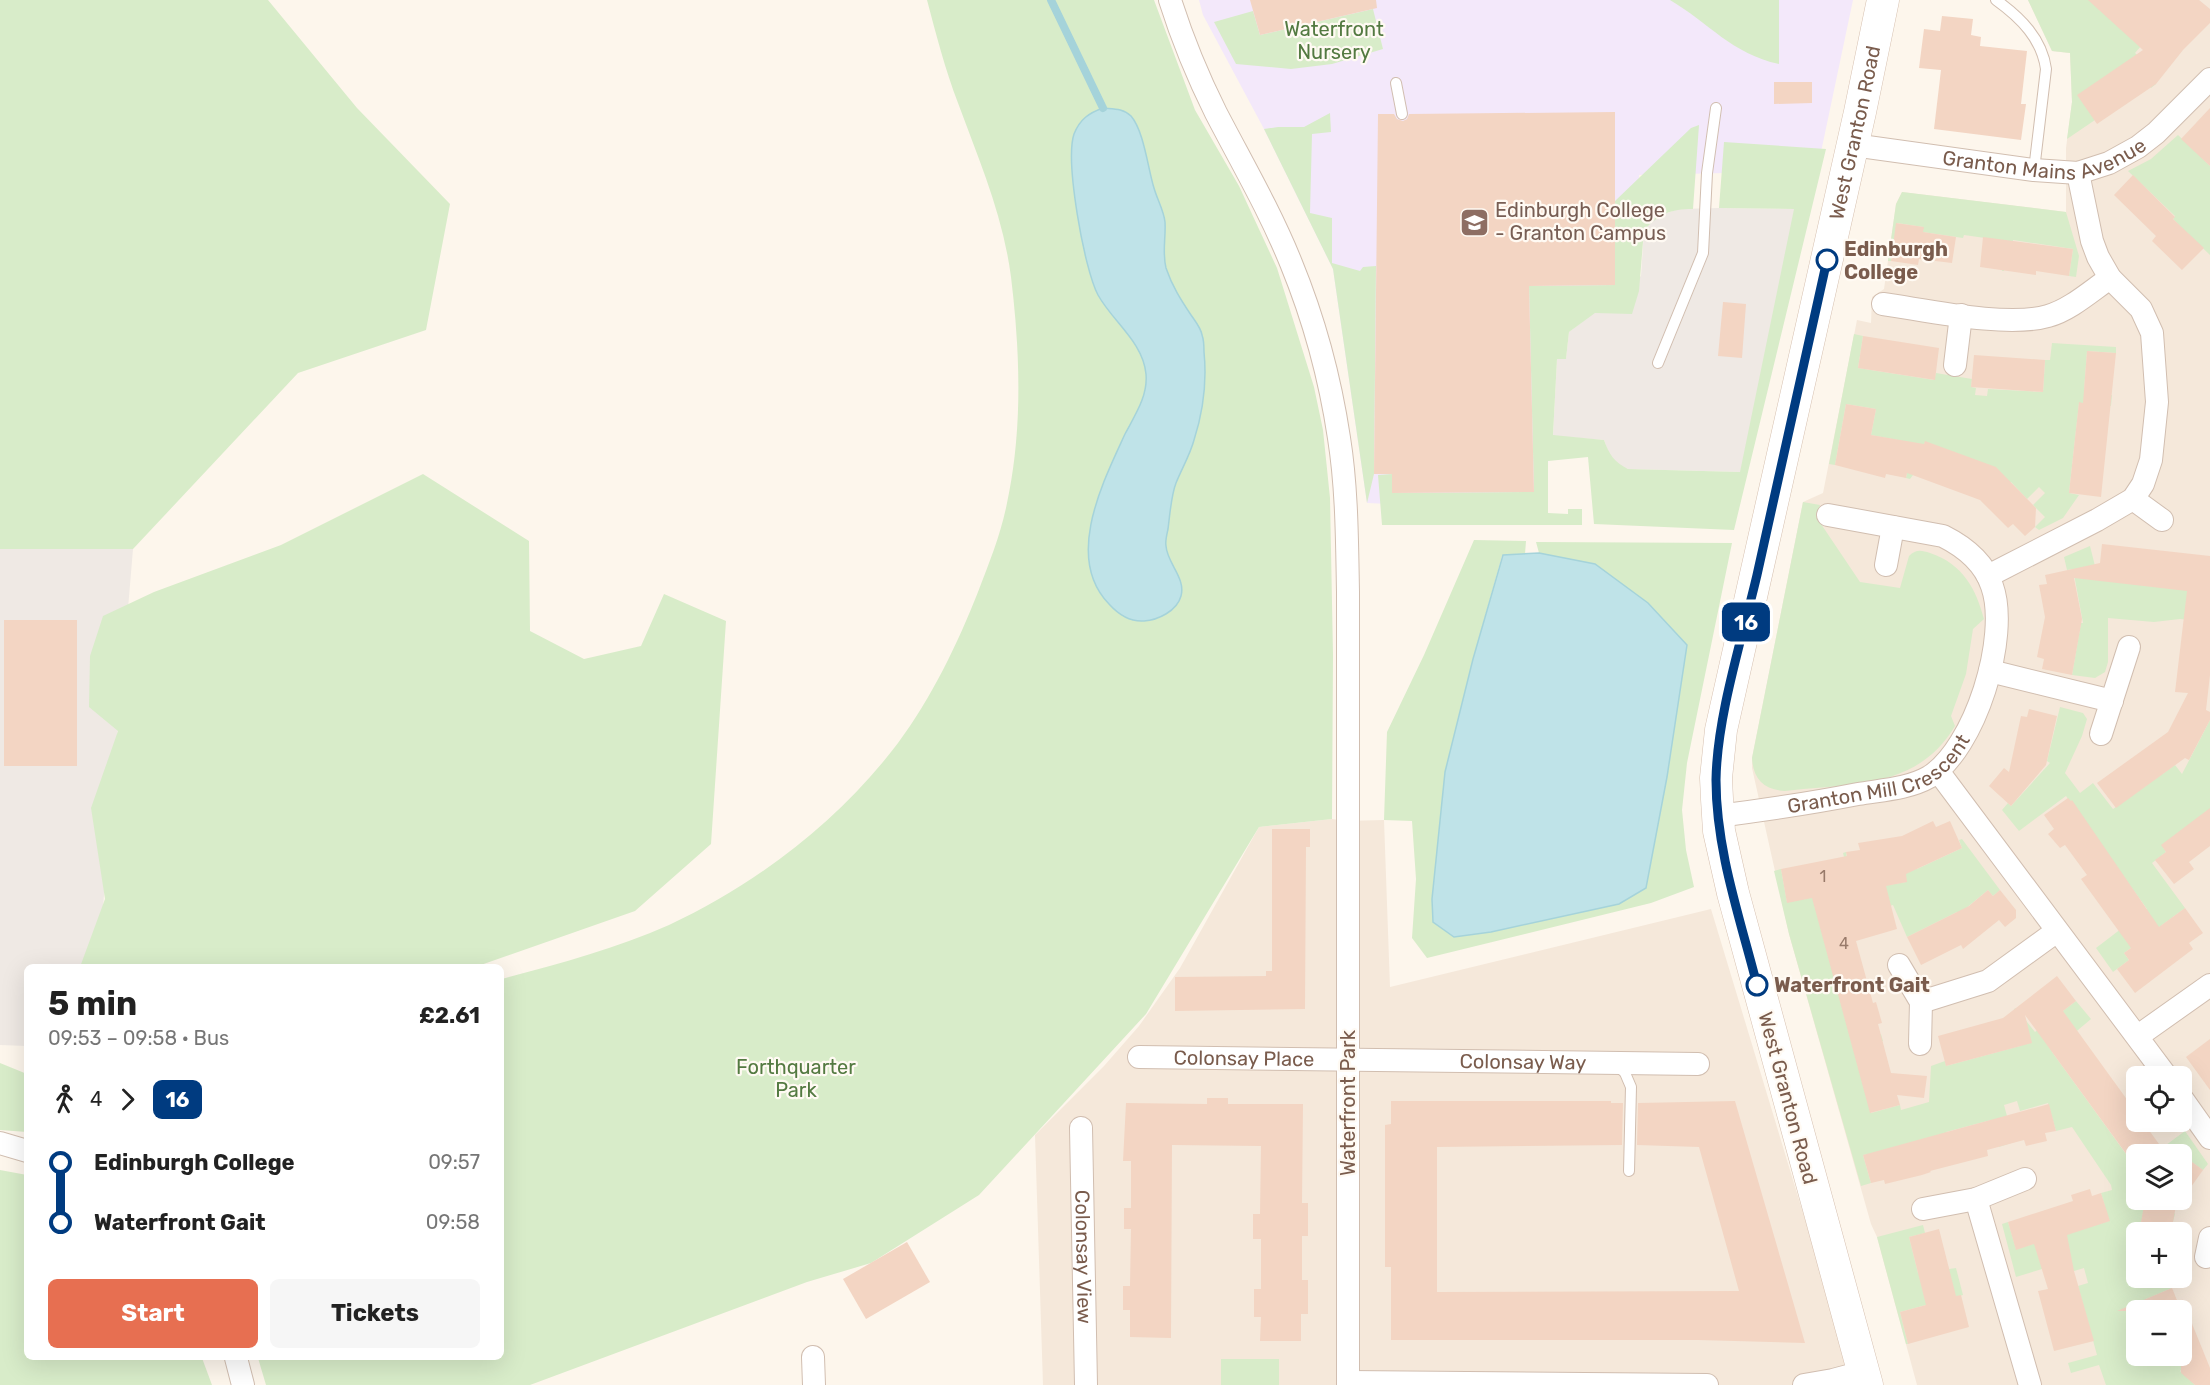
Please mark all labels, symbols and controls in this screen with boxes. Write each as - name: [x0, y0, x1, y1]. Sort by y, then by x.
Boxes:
- park label: Waterfront Nursery: [1284, 17, 1384, 64]
- street label: West Granton Road: [1824, 43, 1885, 222]
- street label: Granton Mains Avenue: [1941, 133, 2151, 185]
- place label: Edinburgh College - Granton Campus: [1495, 198, 1666, 245]
- school or university icon: Edinburgh College - Granton Campus: [1458, 206, 1490, 238]
- place label: Edinburgh College: [1844, 237, 1948, 284]
- marker: Edinburgh College: [1816, 249, 1838, 271]
- line badge: 16: [1719, 602, 1773, 642]
- text: 16: [1734, 610, 1758, 635]
- street label: Granton Mill Crescent: [1785, 730, 1975, 818]
- house number: 1: [1820, 867, 1826, 886]
- house number: 4: [1839, 934, 1849, 953]
- place label: Waterfront Gait: [1774, 973, 1930, 997]
- marker: Waterfront Gait: [1746, 974, 1768, 996]
- text: 5 min: [48, 984, 137, 1023]
- text: £2.61: [419, 1002, 480, 1029]
- street label: West Granton Road: [1753, 1009, 1823, 1187]
- text: 09:53 – 09:58 · Bus: [48, 1026, 229, 1050]
- street label: Waterfront Park: [1336, 1029, 1360, 1176]
- street label: Colonsay Place: [1173, 1045, 1315, 1071]
- street label: Colonsay Way: [1459, 1049, 1587, 1075]
- park label: Forthquarter Park: [736, 1055, 856, 1102]
- map controls: [2126, 1066, 2192, 1366]
- button: locate: [2126, 1066, 2192, 1132]
- icon: walk: [48, 1083, 81, 1116]
- icon: forward: [111, 1083, 144, 1116]
- text: 4: [90, 1087, 102, 1111]
- text: 16: [165, 1087, 190, 1112]
- button: layers: [2126, 1144, 2192, 1210]
- text: Edinburgh College: [94, 1149, 295, 1176]
- text: 09:57: [428, 1150, 480, 1174]
- street label: Colonsay View: [1070, 1190, 1097, 1324]
- text: Waterfront Gait: [94, 1209, 266, 1236]
- text: 09:58: [426, 1210, 480, 1234]
- button: +: [2126, 1222, 2192, 1288]
- button: Start: [48, 1279, 258, 1348]
- button: Tickets: [270, 1279, 480, 1348]
- button: −: [2126, 1300, 2192, 1366]

